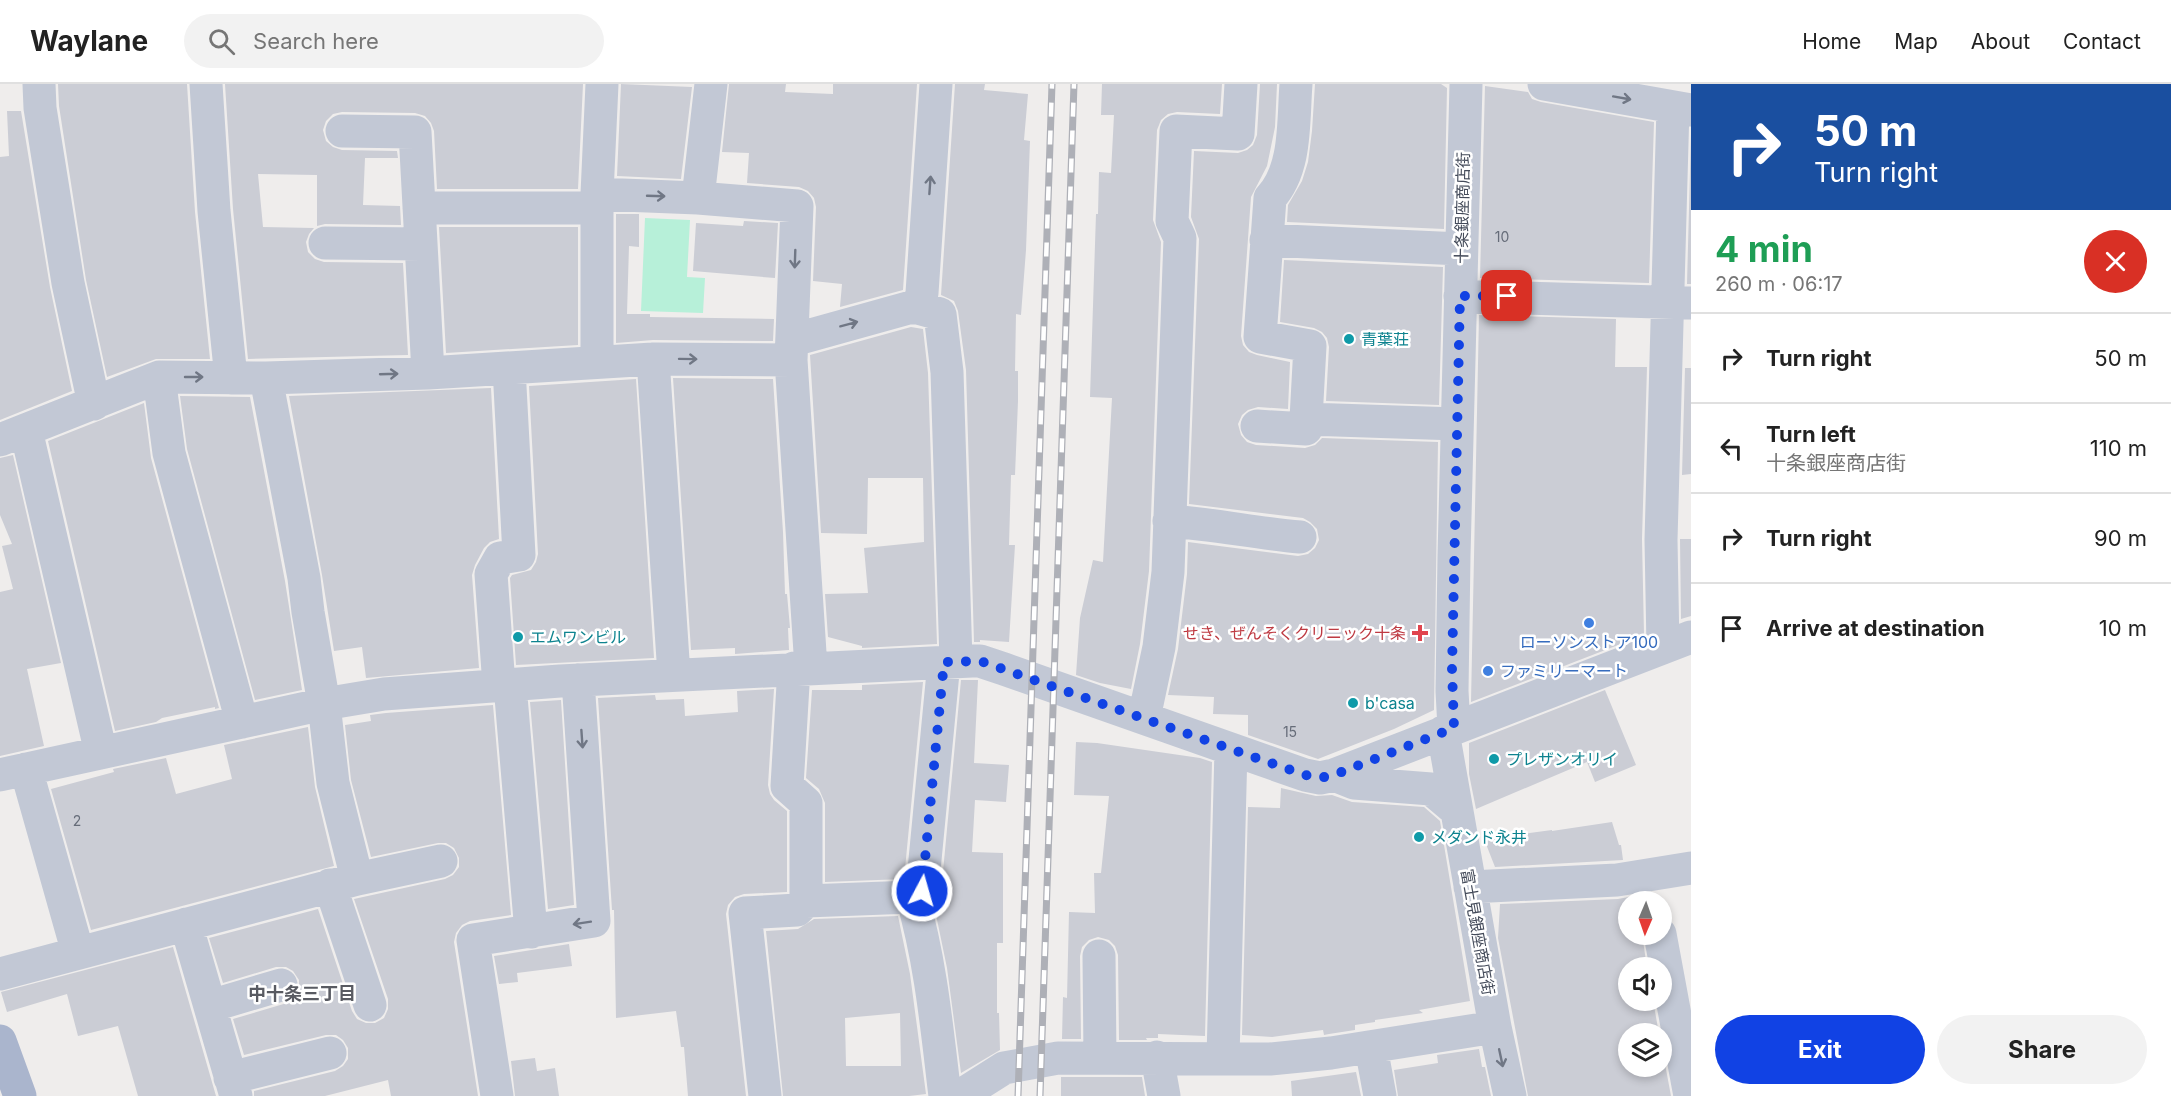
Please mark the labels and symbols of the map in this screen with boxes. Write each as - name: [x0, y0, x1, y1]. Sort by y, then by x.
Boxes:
- one-way arrow: [1612, 93, 1632, 104]
- street label: 十条銀座商店街: [1451, 152, 1473, 264]
- one-way arrow: [924, 175, 935, 195]
- one-way arrow: [645, 191, 665, 202]
- house number: 10: [1495, 228, 1509, 245]
- one-way arrow: [789, 249, 801, 269]
- pin: [1481, 270, 1532, 321]
- one-way arrow: [839, 318, 858, 330]
- place label: 青葉荘: [1361, 329, 1409, 349]
- marker: 青葉荘: [1342, 332, 1356, 346]
- one-way arrow: [678, 353, 698, 365]
- one-way arrow: [378, 369, 398, 380]
- one-way arrow: [183, 371, 203, 383]
- marker: ローソンストア100: [1582, 616, 1596, 630]
- place label: せき、ぜんそくクリニック十条: [1183, 623, 1406, 643]
- marker: せき、ぜんそくクリニック十条: [1411, 624, 1429, 642]
- place label: エムワンビル: [530, 627, 626, 647]
- marker: エムワンビル: [511, 630, 525, 644]
- place label: ローソンストア100: [1520, 632, 1658, 652]
- place label: ファミリーマート: [1500, 661, 1628, 681]
- marker: ファミリーマート: [1481, 664, 1495, 678]
- place label: b'casa: [1365, 693, 1415, 713]
- marker: b'casa: [1346, 696, 1360, 710]
- house number: 15: [1283, 723, 1297, 740]
- one-way arrow: [576, 728, 587, 748]
- place label: プレザンオリイ: [1506, 749, 1618, 769]
- marker: プレザンオリイ: [1487, 752, 1501, 766]
- house number: 2: [73, 812, 81, 829]
- place label: メダンド永井: [1431, 827, 1527, 847]
- marker: メダンド永井: [1412, 830, 1426, 844]
- position arrow: [890, 859, 954, 923]
- street label: 富士見銀座商店街: [1457, 867, 1499, 997]
- north arrow: [1618, 891, 1672, 945]
- one-way arrow: [573, 918, 592, 929]
- district label: 中十条三丁目: [248, 983, 356, 1004]
- one-way arrow: [1496, 1048, 1508, 1067]

